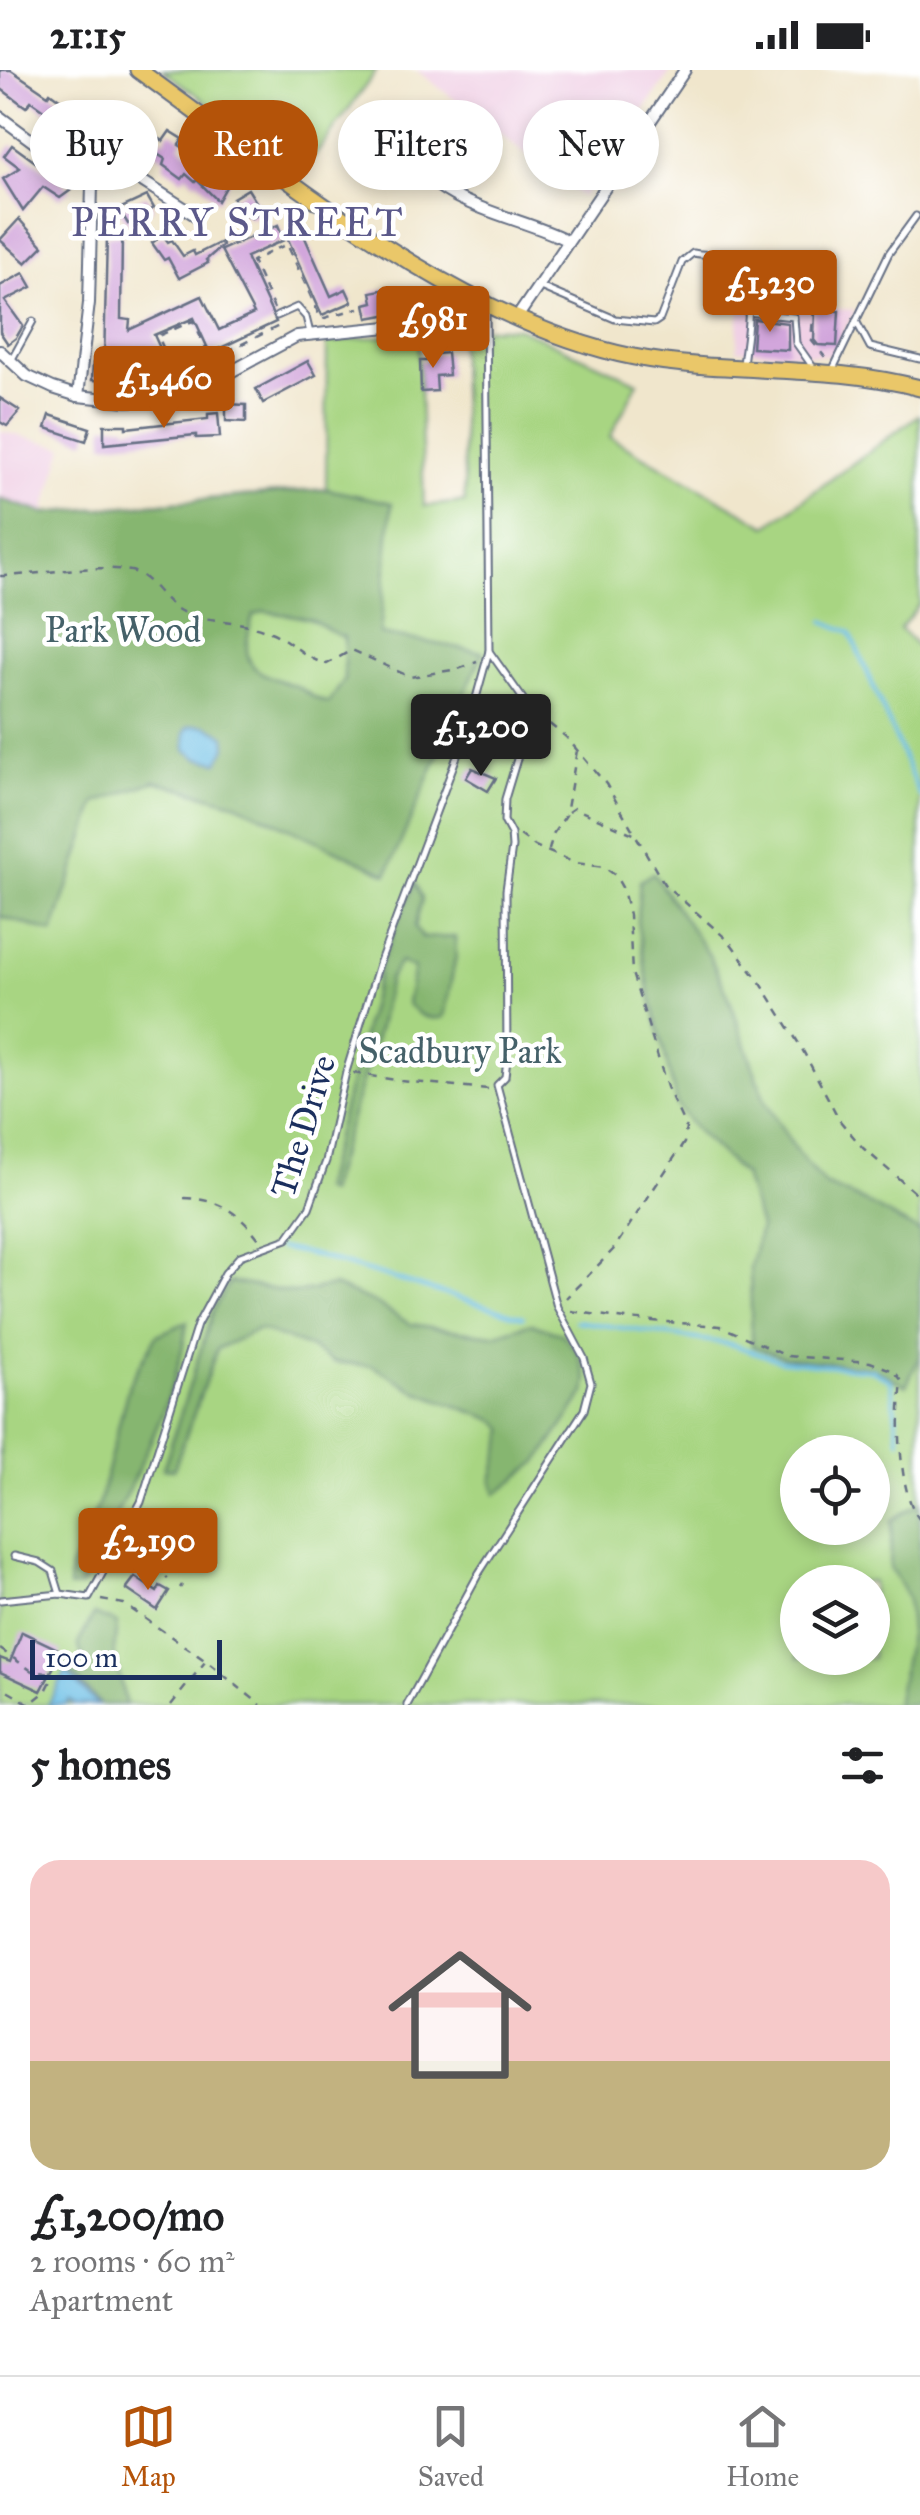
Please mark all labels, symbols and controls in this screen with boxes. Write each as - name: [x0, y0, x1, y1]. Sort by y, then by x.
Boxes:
- text: 21:15: [50, 12, 126, 58]
- chip: Buy: [30, 100, 158, 190]
- chip: Rent: [178, 100, 318, 190]
- chip: Filters: [338, 100, 503, 190]
- chip: New: [523, 100, 659, 190]
- district label: PERRY STREET: [71, 198, 405, 247]
- pin: £1,230: [689, 250, 851, 335]
- text: £1,230: [725, 263, 815, 302]
- pin: £981: [374, 286, 492, 371]
- text: £981: [398, 299, 468, 338]
- pin: £1,460: [83, 346, 245, 431]
- text: £1,460: [116, 359, 212, 398]
- park label: Park Wood: [45, 609, 201, 652]
- pin: £1,200: [400, 694, 562, 779]
- text: £1,200: [433, 707, 529, 746]
- park label: Scadbury Park: [358, 1030, 562, 1073]
- street label: The Drive: [262, 1050, 345, 1202]
- map controls: [780, 1435, 890, 1675]
- button: locate: [780, 1435, 890, 1545]
- pin: £2,190: [67, 1508, 229, 1593]
- text: £2,190: [100, 1521, 196, 1560]
- button: layers: [780, 1565, 890, 1675]
- scale bar: [30, 1635, 222, 1680]
- text: 100 m: [45, 1640, 118, 1675]
- icon: filters: [835, 1738, 890, 1793]
- text: 5 homes: [30, 1739, 171, 1791]
- icon: home: [370, 1925, 550, 2105]
- text: £1,200/mo: [30, 2190, 224, 2242]
- text: 2 rooms · 60 m²: [30, 2242, 235, 2281]
- text: Apartment: [30, 2281, 173, 2320]
- tab: Map: [121, 2399, 176, 2494]
- tab: Saved: [418, 2399, 484, 2494]
- tab: Home: [726, 2399, 799, 2494]

